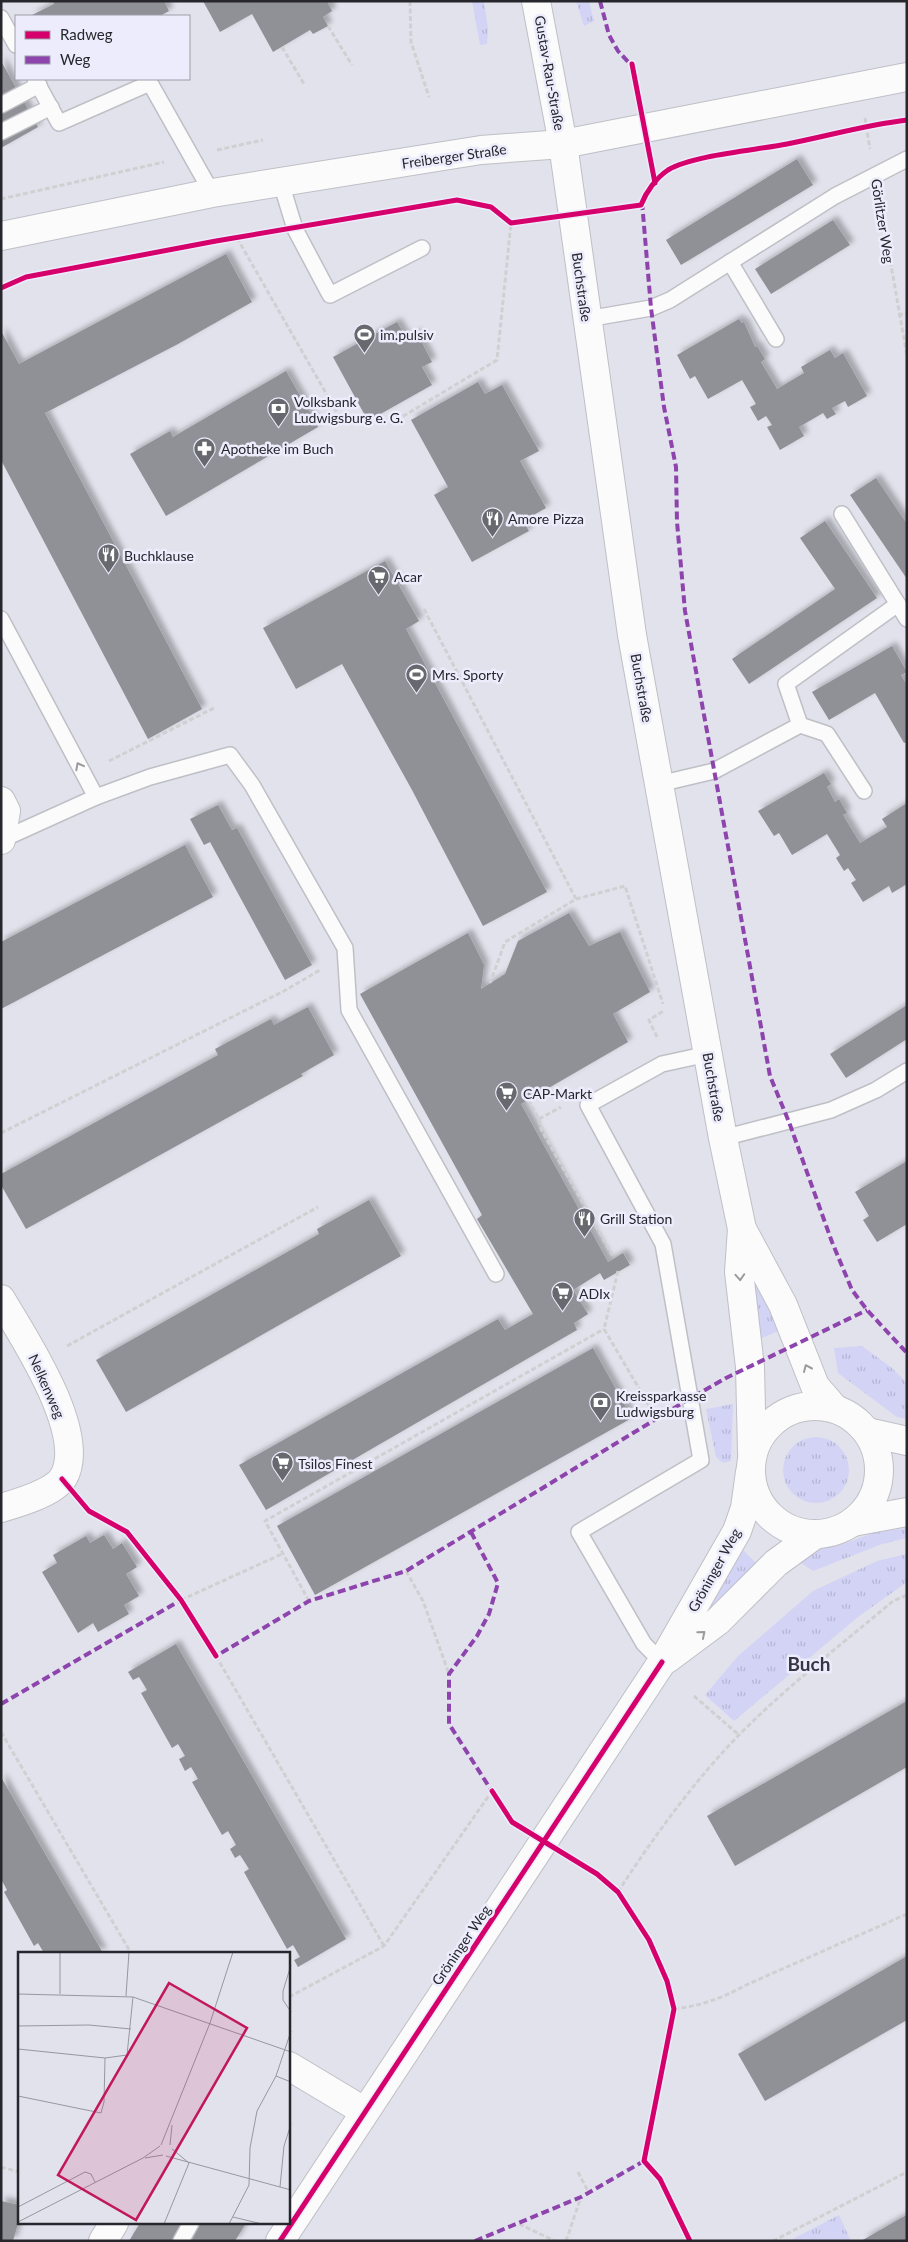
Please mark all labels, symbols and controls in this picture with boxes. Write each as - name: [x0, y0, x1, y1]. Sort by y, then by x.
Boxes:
- street label: Gustav-Rau-Straße: [532, 14, 568, 132]
- legend: [15, 15, 190, 80]
- text: Radweg: [60, 25, 113, 43]
- text: Weg: [60, 50, 91, 68]
- street label: Freiberger Straße: [400, 140, 508, 172]
- street label: Görlitzer Weg: [868, 178, 898, 264]
- street label: Buchstraße: [569, 251, 595, 323]
- sports icon: im.pulsiv: [352, 322, 376, 353]
- place label: im.pulsiv: [380, 326, 435, 343]
- place label: Volksbank Ludwigsburg e. G.: [294, 393, 403, 426]
- bank icon: Volksbank Ludwigsburg e. G.: [266, 397, 290, 428]
- pharmacy icon: Apotheke im Buch: [193, 436, 217, 467]
- place label: Apotheke im Buch: [221, 440, 334, 457]
- restaurant icon: Amore Pizza: [480, 506, 504, 537]
- place label: Amore Pizza: [508, 510, 584, 527]
- restaurant icon: Buchklause: [96, 543, 120, 574]
- place label: Buchklause: [124, 547, 194, 564]
- supermarket icon: Acar: [366, 564, 390, 595]
- place label: Acar: [394, 568, 422, 585]
- street label: Buchstraße: [628, 652, 656, 724]
- sports icon: Mrs. Sporty: [404, 662, 428, 693]
- place label: Mrs. Sporty: [432, 666, 504, 683]
- one-way arrow: [75, 762, 85, 771]
- street label: Buchstraße: [700, 1051, 728, 1123]
- supermarket icon: CAP-Markt: [495, 1081, 519, 1112]
- place label: CAP-Markt: [523, 1085, 592, 1102]
- restaurant icon: Grill Station: [572, 1206, 596, 1237]
- place label: Grill Station: [600, 1210, 672, 1227]
- one-way arrow: [734, 1273, 745, 1281]
- supermarket icon: ADIx: [551, 1281, 575, 1312]
- place label: ADIx: [579, 1285, 610, 1302]
- street label: Nelkenweg: [25, 1351, 69, 1421]
- one-way arrow: [802, 1364, 813, 1373]
- place label: Kreissparkasse Ludwigsburg: [616, 1387, 706, 1420]
- bank icon: Kreissparkasse Ludwigsburg: [588, 1391, 612, 1422]
- supermarket icon: Tsilos Finest: [270, 1451, 294, 1482]
- place label: Tsilos Finest: [298, 1455, 373, 1472]
- street label: Gröninger Weg: [684, 1525, 744, 1615]
- one-way arrow: [696, 1632, 705, 1640]
- district label: Buch: [788, 1652, 830, 1675]
- street label: Gröninger Weg: [428, 1902, 494, 1988]
- inset map: [18, 1952, 290, 2224]

